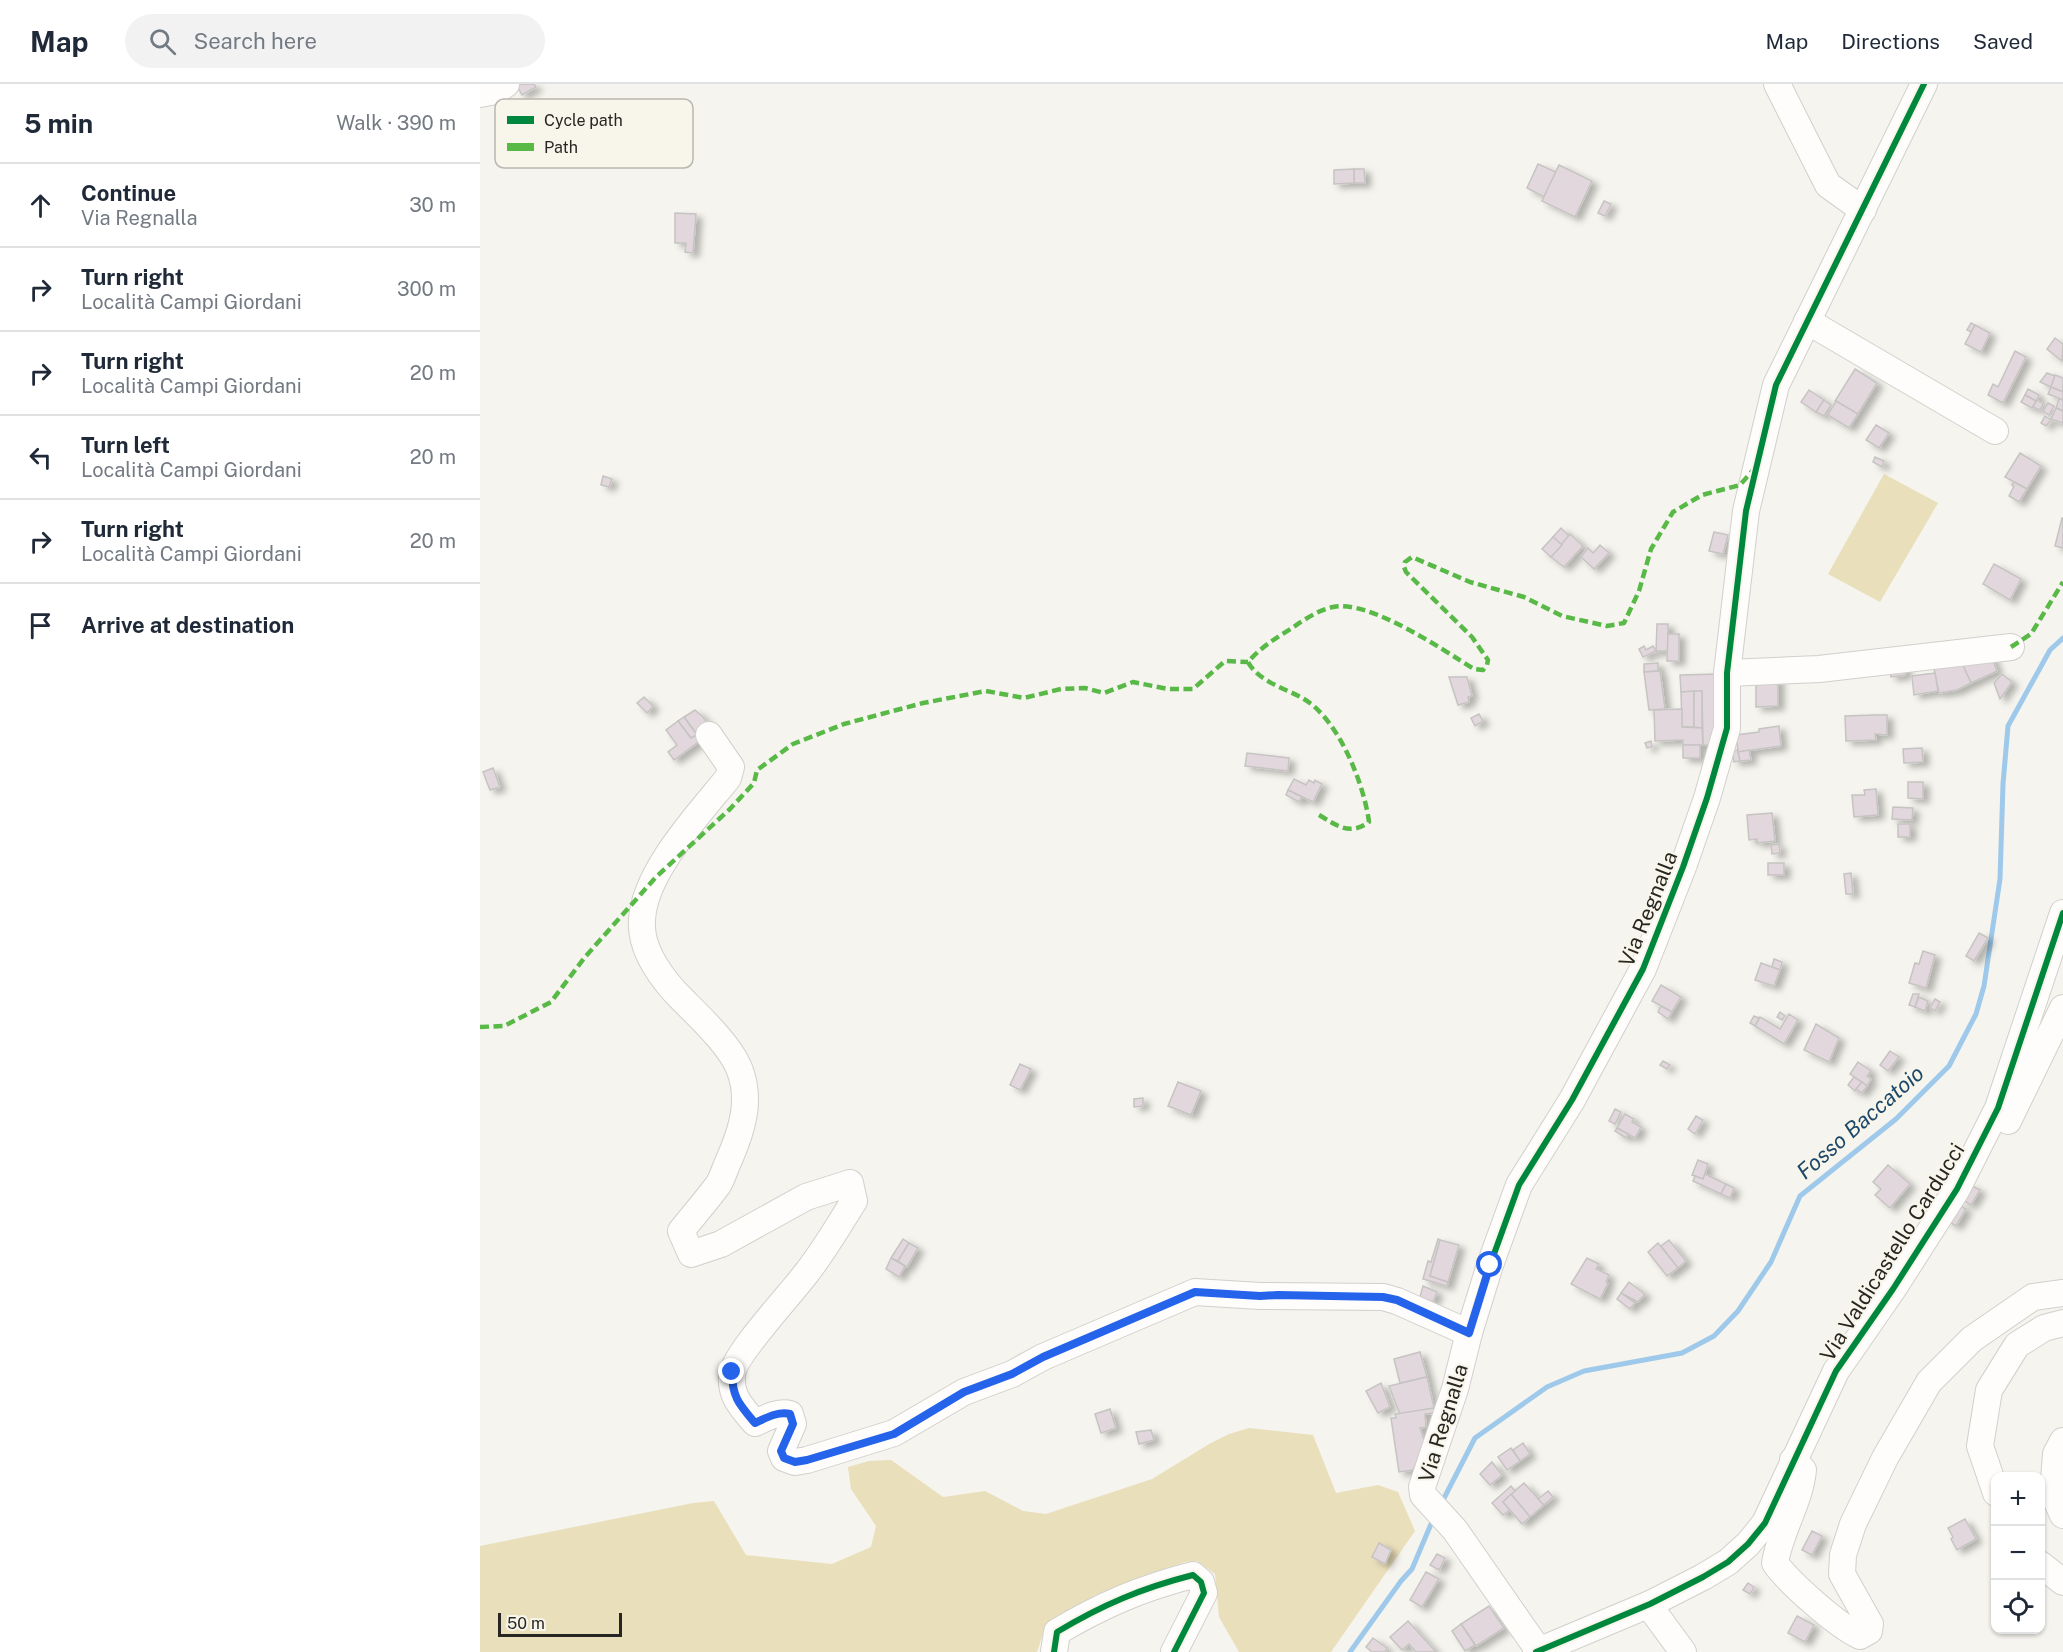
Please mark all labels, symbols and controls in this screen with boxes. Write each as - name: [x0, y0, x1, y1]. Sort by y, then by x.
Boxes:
- search box: [125, 14, 545, 68]
- text: Map: [30, 25, 89, 58]
- icon: search: [146, 25, 179, 58]
- text: Search here: [194, 28, 317, 54]
- text: Map: [1766, 29, 1808, 54]
- text: Directions: [1841, 29, 1940, 54]
- text: Saved: [1973, 29, 2033, 54]
- legend: [495, 99, 693, 168]
- text: 5 min: [24, 108, 93, 139]
- text: Walk · 390 m: [336, 111, 456, 135]
- text: Cycle path: [544, 111, 623, 130]
- text: Path: [544, 138, 578, 157]
- text: Continue: [81, 180, 176, 206]
- icon: ahead: [24, 189, 57, 222]
- text: 30 m: [409, 193, 456, 217]
- text: Via Regnalla: [81, 206, 198, 230]
- text: Turn right: [81, 264, 184, 290]
- icon: right: [24, 273, 57, 306]
- text: 300 m: [397, 277, 456, 301]
- text: Località Campi Giordani: [81, 290, 302, 314]
- text: Turn right: [81, 348, 184, 374]
- icon: right: [24, 357, 57, 390]
- text: 20 m: [410, 361, 456, 385]
- text: Località Campi Giordani: [81, 374, 302, 398]
- text: Turn left: [81, 432, 170, 458]
- icon: left: [24, 441, 57, 474]
- text: 20 m: [410, 445, 456, 469]
- text: Località Campi Giordani: [81, 458, 302, 482]
- text: Turn right: [81, 516, 184, 542]
- icon: right: [24, 525, 57, 558]
- text: 20 m: [410, 529, 456, 553]
- text: Località Campi Giordani: [81, 542, 302, 566]
- icon: arrive: [24, 609, 57, 642]
- text: Arrive at destination: [81, 612, 294, 638]
- street label: Via Regnalla: [1613, 848, 1683, 970]
- water label: Fosso Baccatoio: [1791, 1060, 1929, 1184]
- street label: Via Valdicastello Carducci: [1815, 1138, 1969, 1366]
- route start: [1476, 1251, 1502, 1277]
- route end: [718, 1358, 744, 1384]
- street label: Via Regnalla: [1413, 1361, 1473, 1485]
- map controls: [1991, 1472, 2045, 1634]
- button: +: [1991, 1472, 2045, 1526]
- button: −: [1991, 1526, 2045, 1580]
- button: locate: [1991, 1580, 2045, 1634]
- scale bar: [498, 1610, 622, 1638]
- text: 50 m: [507, 1614, 545, 1633]

